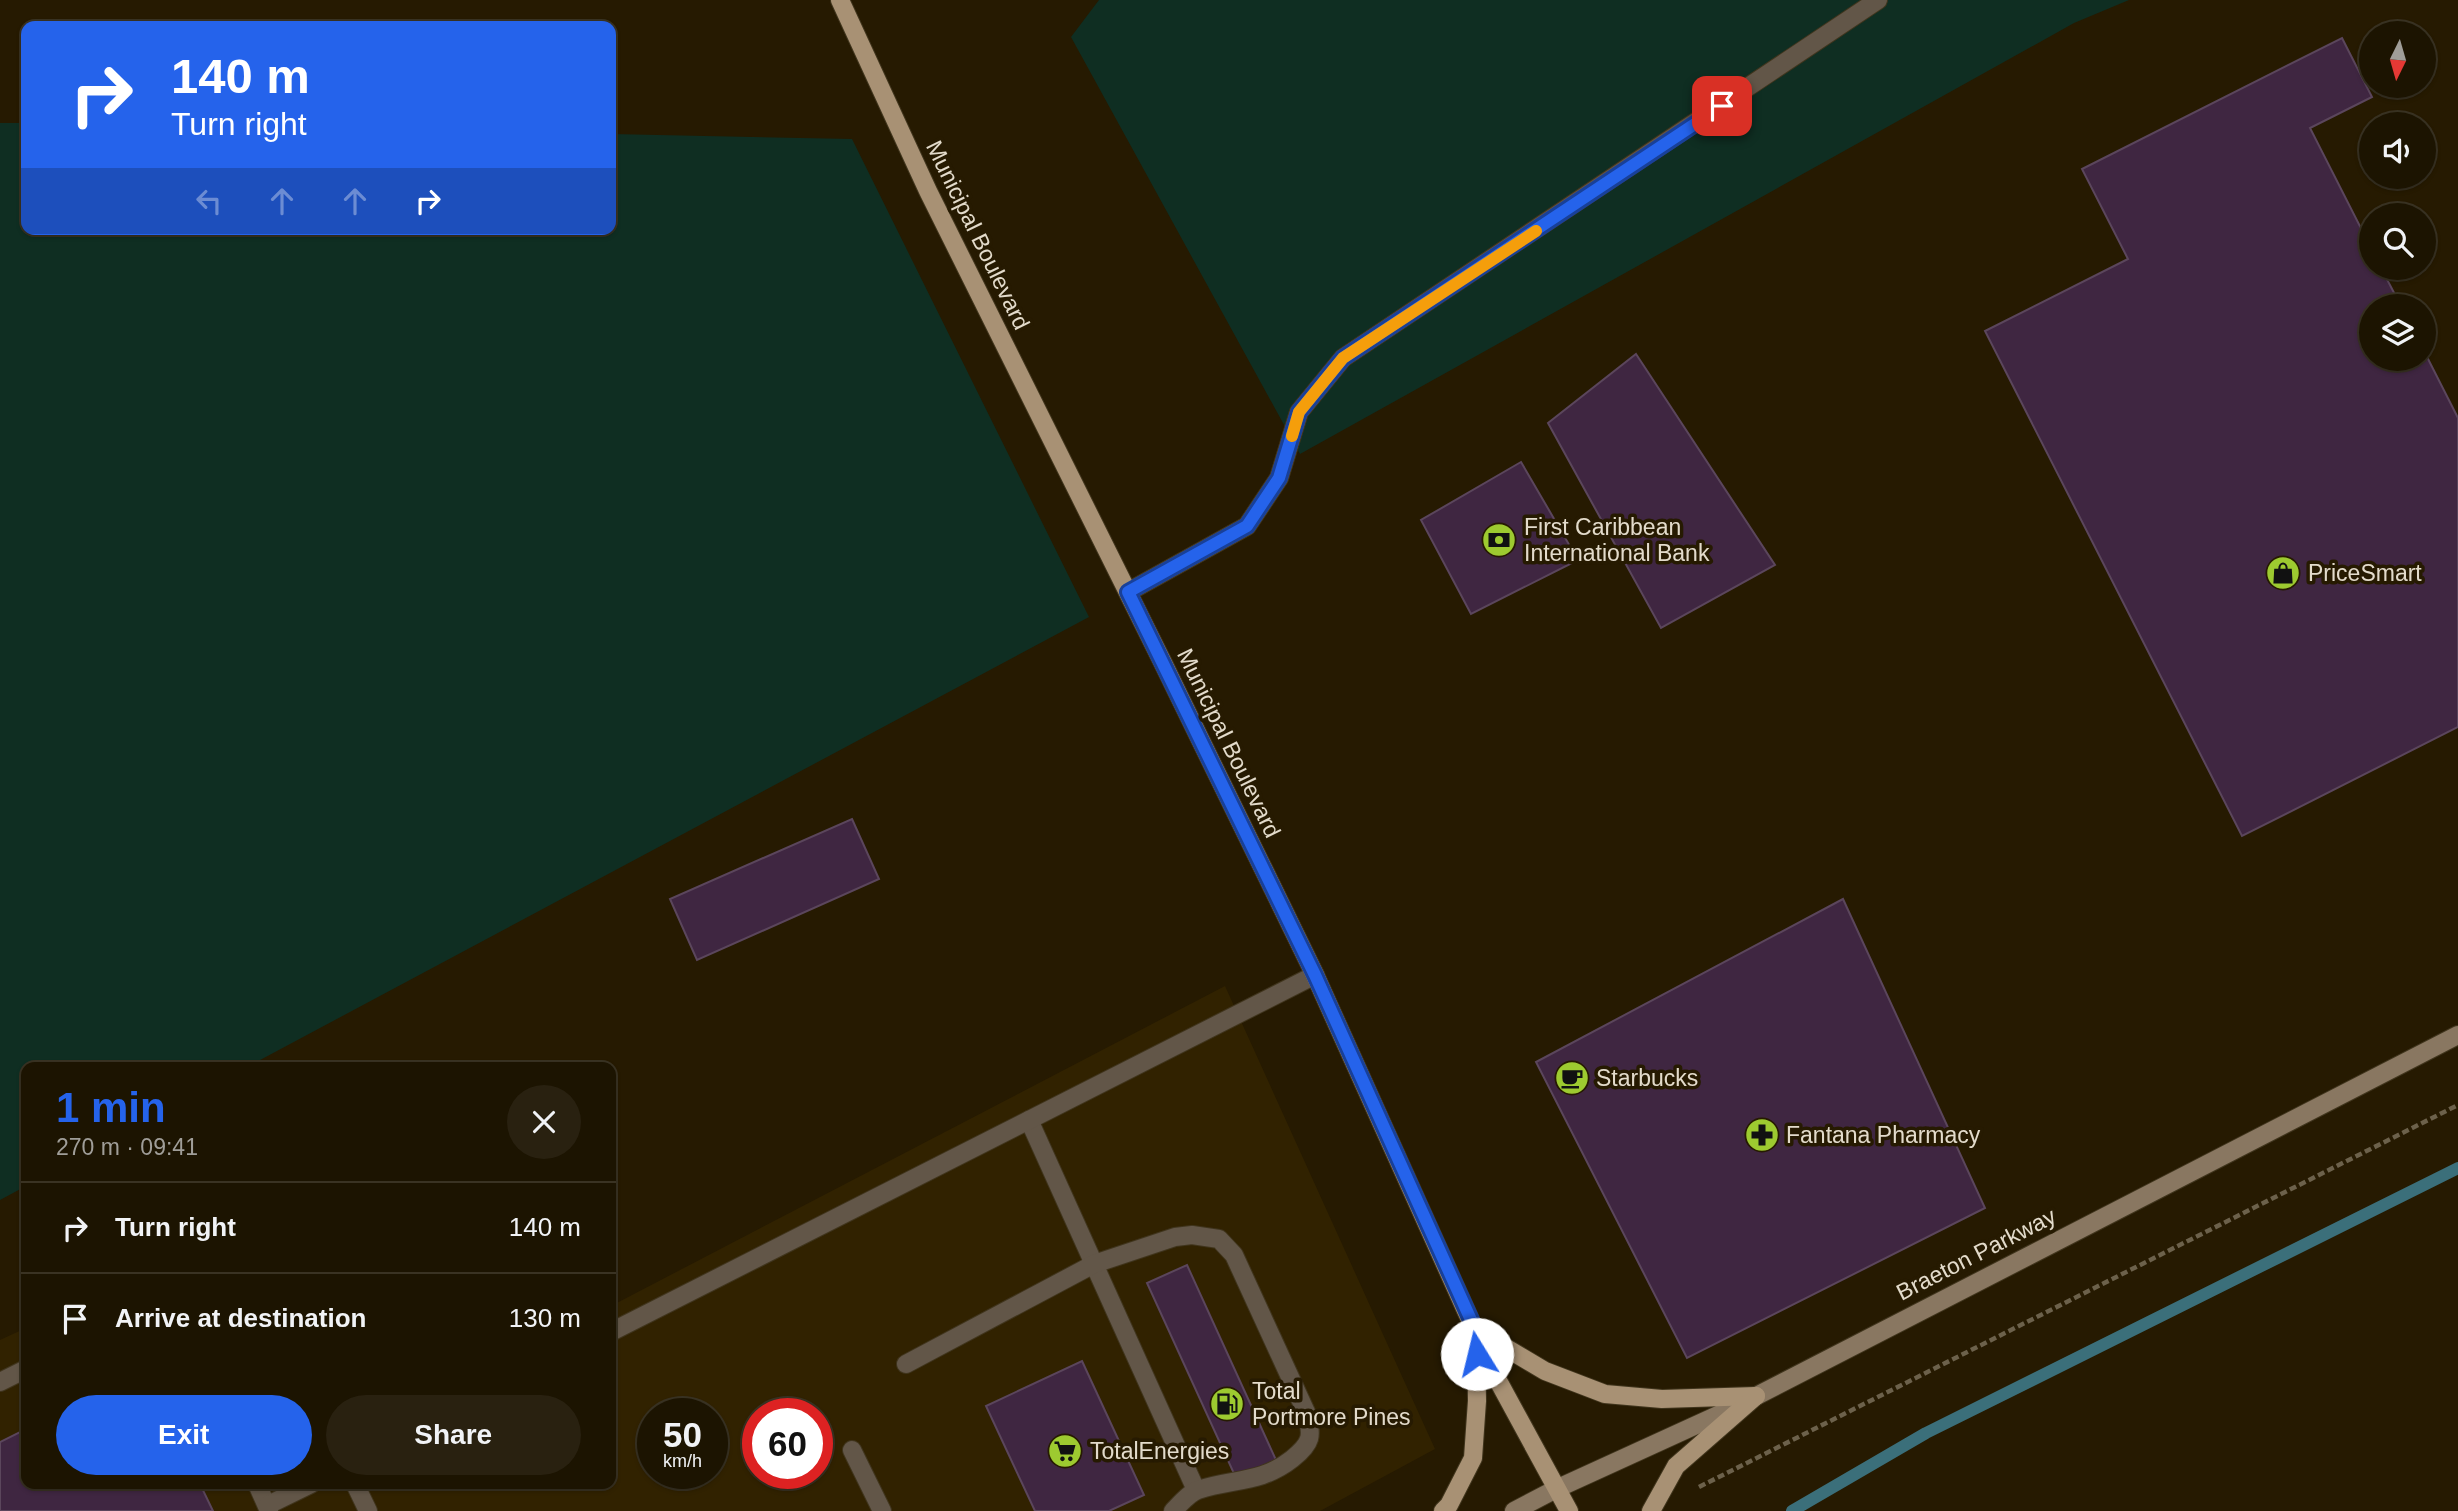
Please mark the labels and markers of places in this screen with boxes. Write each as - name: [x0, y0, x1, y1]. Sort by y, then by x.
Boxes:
- pin: [1692, 76, 1752, 136]
- place label: First Caribbean International Bank: [1524, 514, 1710, 566]
- bank icon: First Caribbean International Bank: [1480, 521, 1518, 559]
- shop icon: PriceSmart: [2264, 554, 2302, 592]
- place label: PriceSmart: [2308, 560, 2422, 586]
- cafe icon: Starbucks: [1553, 1059, 1591, 1097]
- place label: Starbucks: [1596, 1065, 1698, 1091]
- pharmacy icon: Fantana Pharmacy: [1743, 1116, 1781, 1154]
- place label: Fantana Pharmacy: [1786, 1122, 1981, 1148]
- place label: Total Portmore Pines: [1252, 1378, 1411, 1430]
- fuel station icon: Total Portmore Pines: [1208, 1385, 1246, 1423]
- supermarket icon: TotalEnergies: [1046, 1432, 1084, 1470]
- place label: TotalEnergies: [1090, 1438, 1229, 1464]

